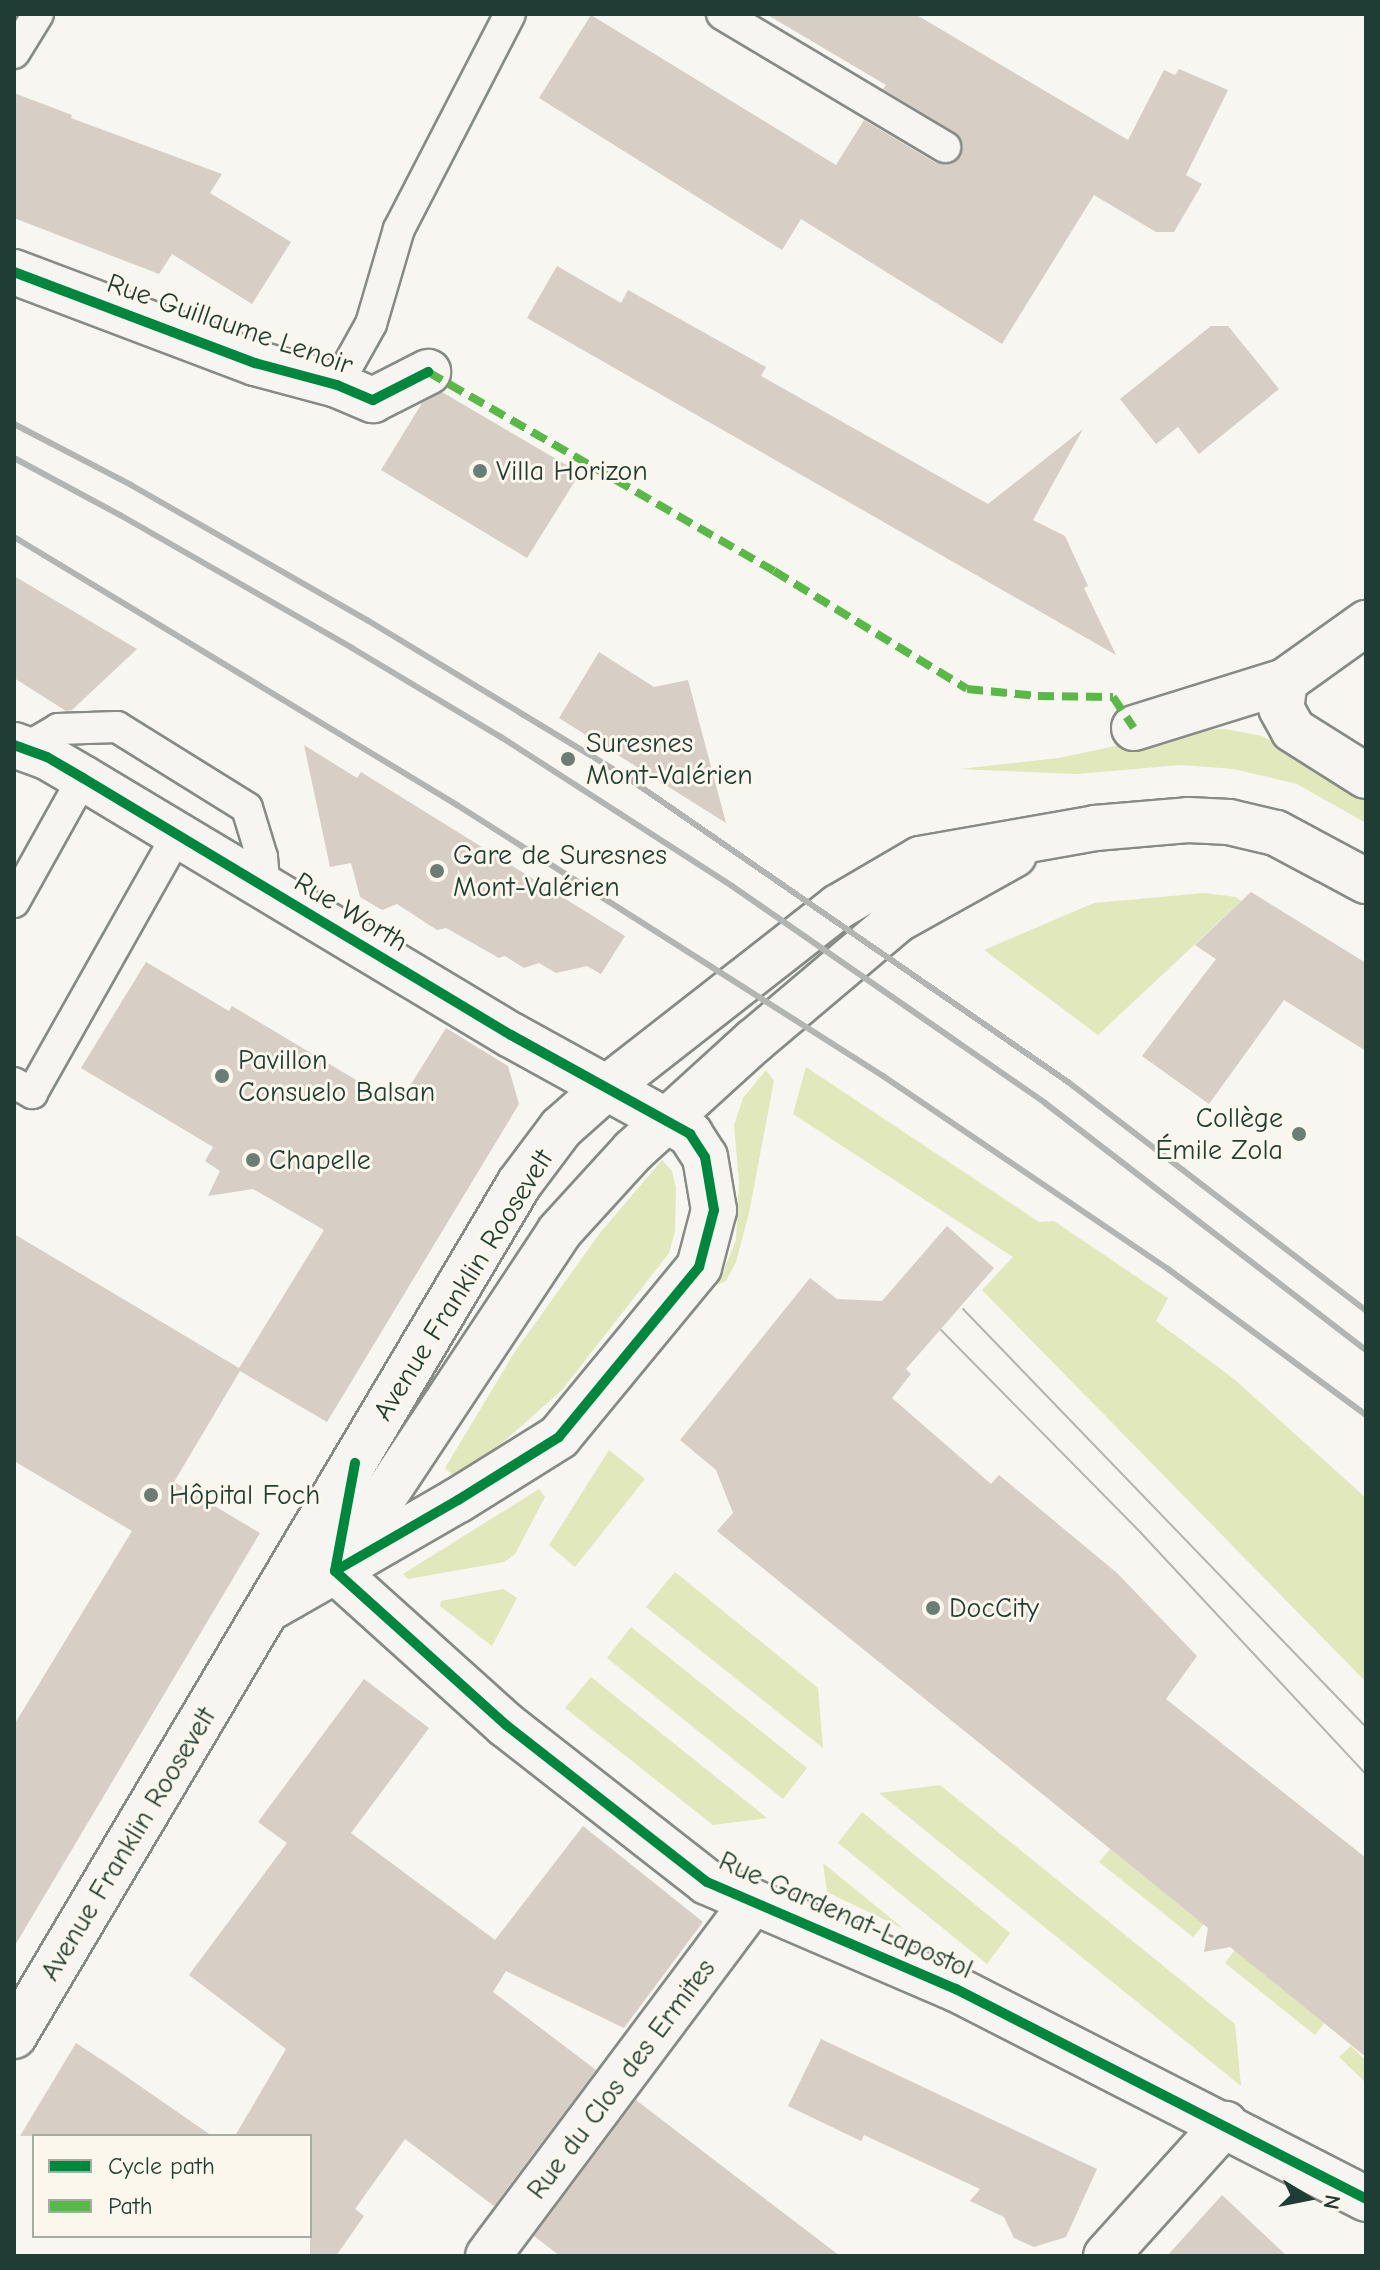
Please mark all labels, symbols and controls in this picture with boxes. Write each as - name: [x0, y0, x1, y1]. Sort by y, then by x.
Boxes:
- street label: Rue Guillaume Lenoir: [103, 266, 357, 382]
- place label: Villa Horizon: [496, 454, 648, 488]
- marker: Villa Horizon: [471, 462, 489, 480]
- place label: Suresnes Mont-Valérien: [586, 726, 753, 792]
- marker: Suresnes Mont-Valérien: [557, 748, 579, 770]
- place label: Gare de Suresnes Mont-Valérien: [453, 838, 667, 904]
- marker: Gare de Suresnes Mont-Valérien: [428, 862, 446, 880]
- street label: Rue Worth: [288, 865, 414, 959]
- place label: Pavillon Consuelo Balsan: [238, 1043, 435, 1109]
- marker: Pavillon Consuelo Balsan: [213, 1067, 231, 1085]
- place label: Collège Émile Zola: [1155, 1101, 1283, 1167]
- marker: Collège Émile Zola: [1290, 1125, 1308, 1143]
- place label: Chapelle: [269, 1143, 371, 1177]
- street label: Avenue Franklin Roosevelt: [366, 1143, 560, 1427]
- marker: Chapelle: [244, 1151, 262, 1169]
- place label: Hôpital Foch: [169, 1478, 320, 1512]
- marker: Hôpital Foch: [140, 1484, 162, 1506]
- place label: DocCity: [949, 1591, 1039, 1625]
- marker: DocCity: [924, 1599, 942, 1617]
- street label: Avenue Franklin Roosevelt: [33, 1701, 223, 1987]
- street label: Rue Gardenat-Lapostol: [714, 1844, 978, 1986]
- street label: Rue du Clos des Ermites: [520, 1952, 722, 2206]
- legend: [32, 2134, 312, 2238]
- text: Cycle path: [108, 2152, 215, 2180]
- north arrow: [1268, 2158, 1348, 2238]
- text: Path: [108, 2192, 153, 2220]
- text: N: [1318, 2193, 1346, 2211]

